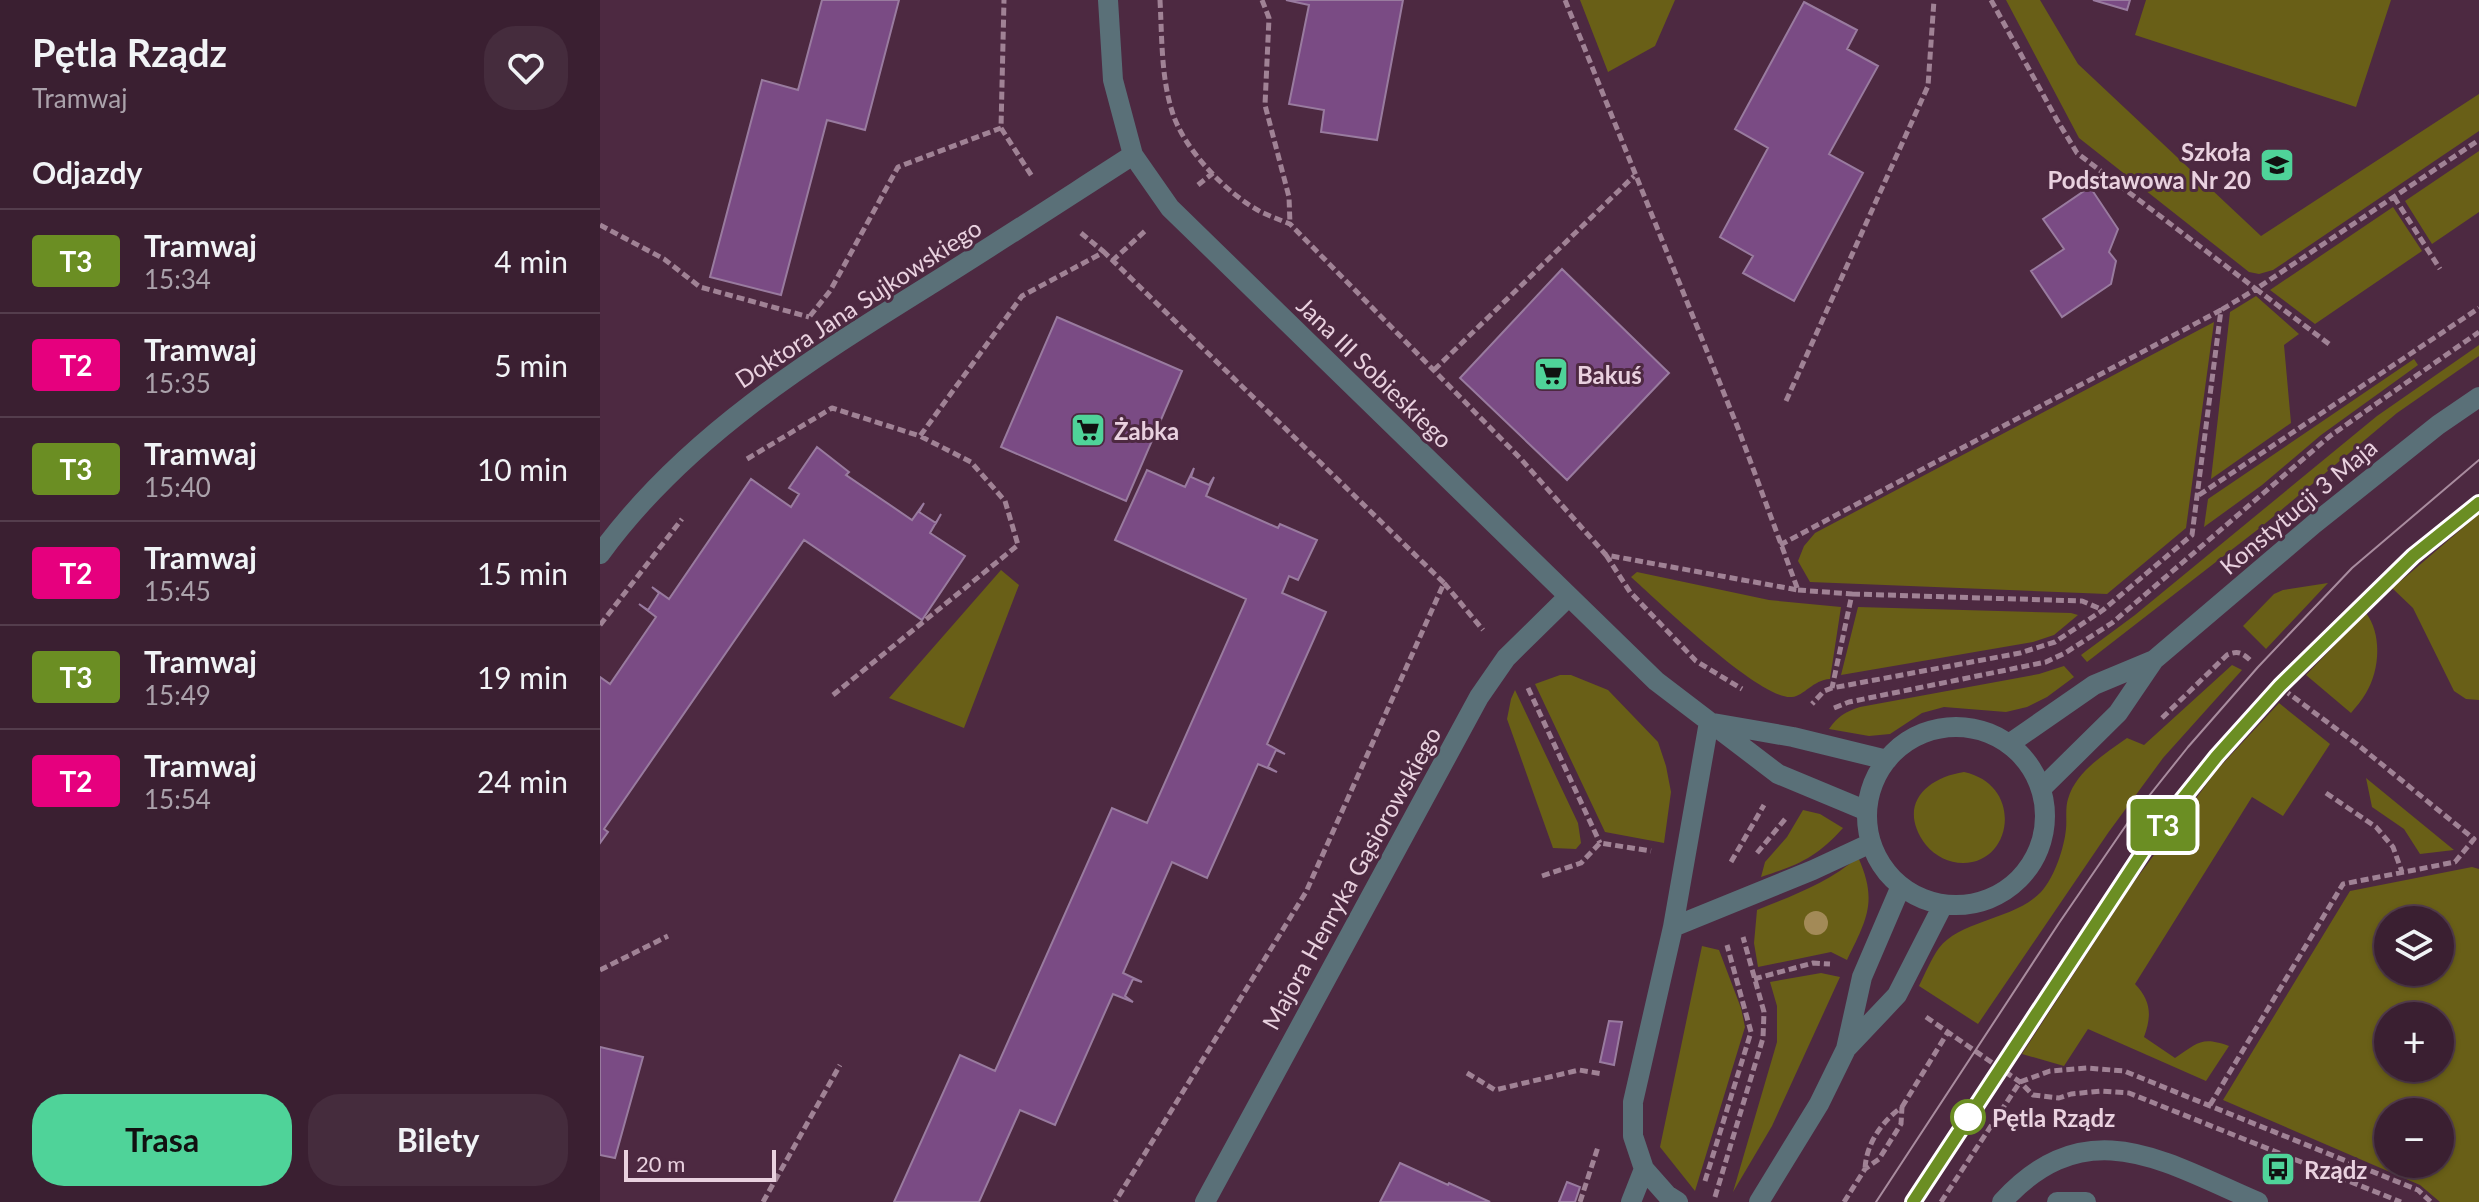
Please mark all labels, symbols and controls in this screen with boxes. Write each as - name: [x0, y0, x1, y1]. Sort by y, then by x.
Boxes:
- button: heart: [484, 26, 568, 110]
- text: Pętla Rządz: [32, 29, 227, 75]
- text: Tramwaj: [32, 82, 127, 114]
- place label: Szkoła Podstawowa Nr 20: [2048, 137, 2251, 194]
- school or university icon: Szkoła Podstawowa Nr 20: [2258, 146, 2296, 184]
- text: Odjazdy: [32, 154, 142, 190]
- street label: Doktora Jana Sujkowskiego: [730, 213, 986, 393]
- text: Tramwaj: [144, 227, 257, 263]
- text: 4 min: [494, 243, 568, 279]
- text: T3: [59, 244, 93, 278]
- text: 15:34: [144, 263, 211, 295]
- street label: Jana III Sobieskiego: [1291, 290, 1459, 454]
- text: Tramwaj: [144, 331, 257, 367]
- text: 5 min: [494, 347, 568, 383]
- text: T2: [59, 348, 93, 382]
- supermarket icon: Bakuś: [1532, 355, 1570, 393]
- place label: Bakuś: [1577, 360, 1642, 389]
- text: 15:35: [144, 367, 211, 399]
- supermarket icon: Żabka: [1069, 411, 1107, 449]
- place label: Żabka: [1114, 416, 1179, 445]
- street label: Konstytucji 3 Maja: [2214, 432, 2382, 580]
- text: Tramwaj: [144, 435, 257, 471]
- text: 10 min: [477, 451, 568, 487]
- text: T3: [59, 452, 93, 486]
- text: 15:40: [144, 471, 211, 503]
- text: Tramwaj: [144, 539, 257, 575]
- text: 15 min: [477, 555, 568, 591]
- text: T2: [59, 556, 93, 590]
- text: 15:45: [144, 575, 211, 607]
- text: Tramwaj: [144, 643, 257, 679]
- text: 19 min: [477, 659, 568, 695]
- text: T3: [59, 660, 93, 694]
- text: 15:49: [144, 679, 211, 711]
- street label: Majora Henryka Gąsiorowskiego: [1255, 722, 1447, 1034]
- text: Tramwaj: [144, 747, 257, 783]
- text: 24 min: [477, 763, 568, 799]
- text: T2: [59, 764, 93, 798]
- text: 15:54: [144, 783, 211, 815]
- line badge: T3: [2127, 799, 2199, 851]
- text: T3: [2146, 808, 2180, 842]
- map controls: [2374, 906, 2454, 1178]
- button: layers: [2374, 906, 2454, 986]
- button: +: [2374, 1002, 2454, 1082]
- button: Trasa: [32, 1094, 292, 1186]
- button: Bilety: [308, 1094, 568, 1186]
- button: −: [2374, 1098, 2454, 1178]
- marker: Pętla Rządz: [1951, 1100, 1985, 1134]
- place label: Pętla Rządz: [1992, 1103, 2115, 1132]
- scale bar: [624, 1146, 776, 1182]
- text: 20 m: [636, 1150, 685, 1177]
- bus stop icon: Rządz: [2259, 1150, 2297, 1188]
- place label: Rządz: [2304, 1155, 2367, 1184]

